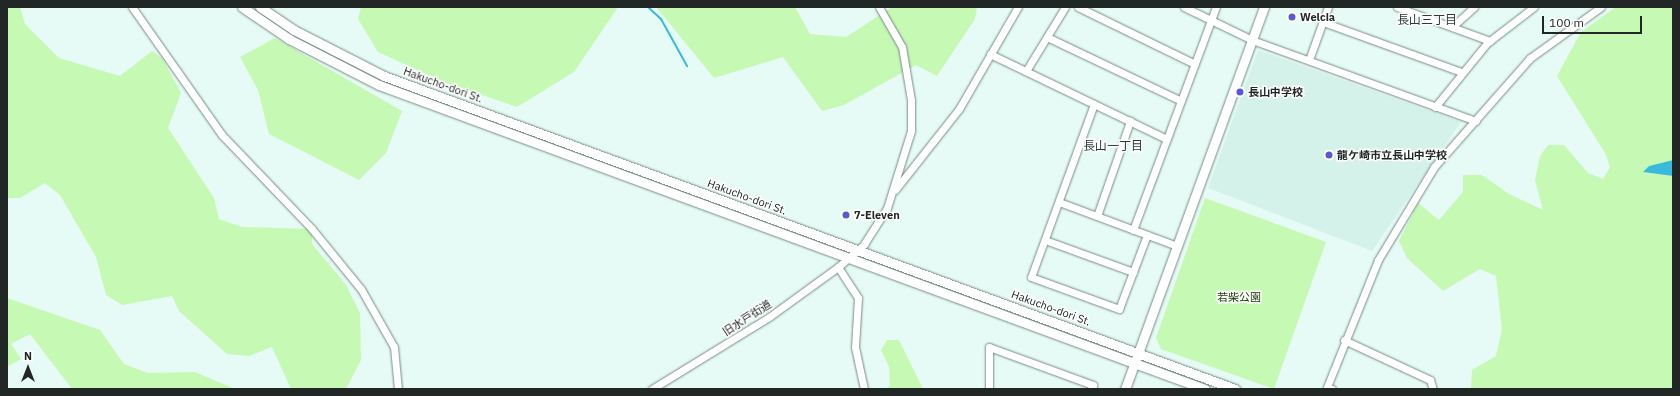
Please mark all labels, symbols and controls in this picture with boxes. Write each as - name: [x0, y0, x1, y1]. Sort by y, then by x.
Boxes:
- scale bar: [1544, 8, 1644, 34]
- place label: Welcia: [1300, 10, 1335, 24]
- marker: Welcia: [1287, 12, 1297, 22]
- district label: 長山三丁目: [1397, 13, 1457, 27]
- text: 100 m: [1549, 15, 1584, 30]
- street label: Hakucho-dori St.: [402, 65, 484, 105]
- place label: 長山中学校: [1248, 85, 1303, 99]
- marker: 長山中学校: [1235, 87, 1245, 97]
- district label: 長山一丁目: [1083, 139, 1143, 153]
- place label: 龍ケ崎市立長山中学校: [1337, 148, 1447, 162]
- marker: 龍ケ崎市立長山中学校: [1324, 150, 1334, 160]
- street label: Hakucho-dori St.: [706, 177, 788, 217]
- place label: 7-Eleven: [854, 208, 900, 222]
- marker: 7-Eleven: [841, 210, 851, 220]
- street label: Hakucho-dori St.: [1010, 288, 1092, 328]
- park label: 若柴公園: [1217, 290, 1261, 304]
- street label: 旧水戸街道: [720, 297, 774, 339]
- north arrow: [8, 348, 48, 388]
- text: N: [24, 349, 32, 363]

